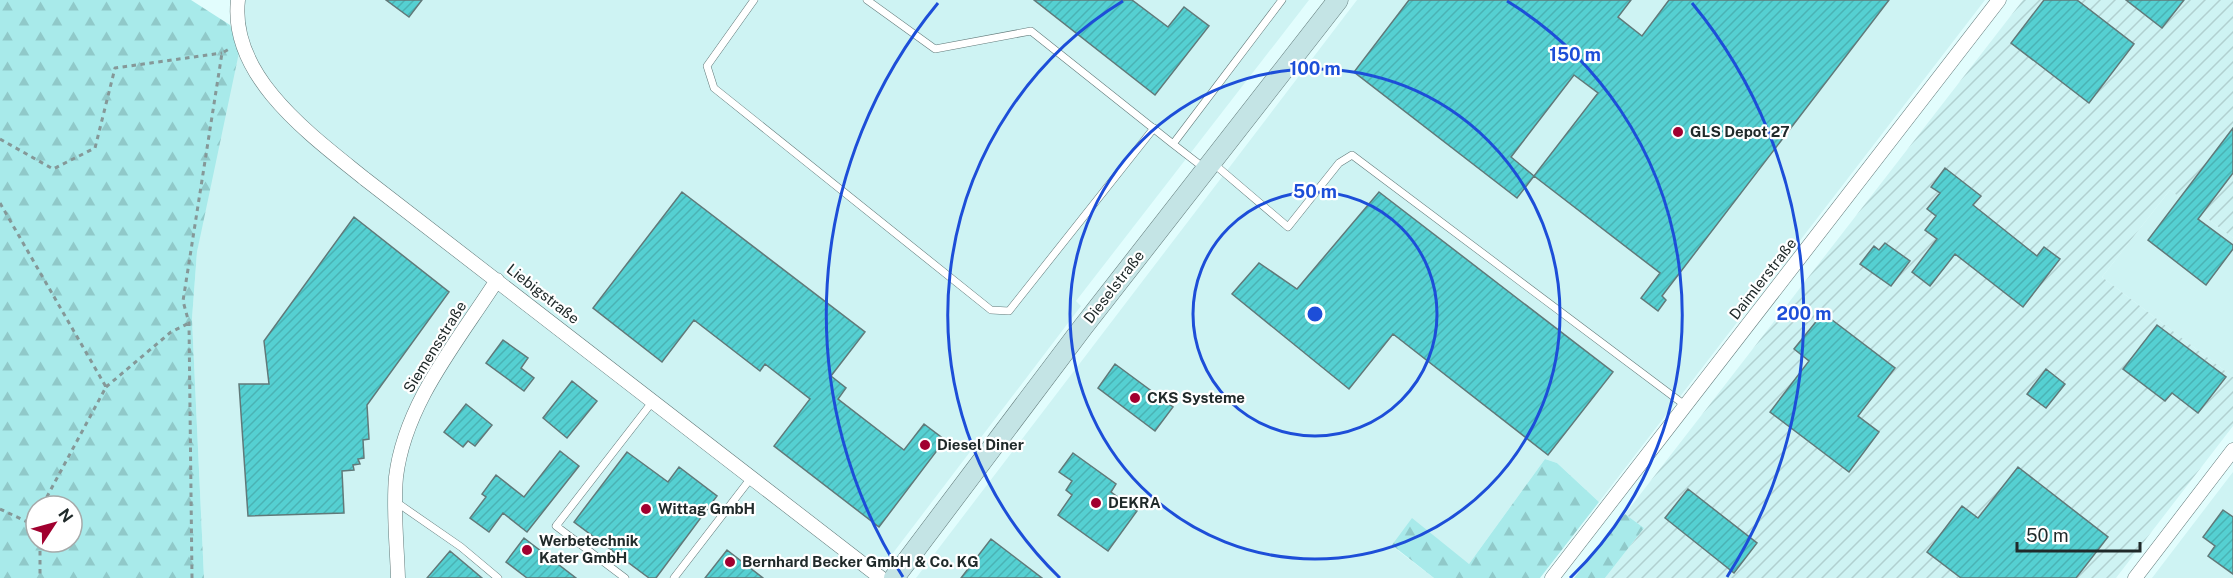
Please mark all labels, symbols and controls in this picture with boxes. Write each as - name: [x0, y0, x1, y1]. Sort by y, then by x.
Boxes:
- text: 150 m: [1549, 44, 1601, 65]
- text: 100 m: [1289, 58, 1341, 79]
- place label: GLS Depot 27: [1690, 123, 1790, 140]
- marker: GLS Depot 27: [1671, 125, 1685, 139]
- text: 50 m: [1293, 181, 1337, 202]
- street label: Daimlerstraße: [1726, 235, 1800, 323]
- street label: Dieselstraße: [1080, 247, 1147, 326]
- street label: Liebigstraße: [504, 260, 583, 327]
- street label: Siemensstraße: [400, 298, 469, 395]
- text: 200 m: [1777, 303, 1831, 324]
- centre of rings: [1305, 304, 1325, 324]
- place label: CKS Systeme: [1147, 389, 1245, 406]
- marker: CKS Systeme: [1128, 391, 1142, 405]
- place label: Diesel Diner: [937, 436, 1024, 453]
- marker: Diesel Diner: [918, 438, 932, 452]
- north arrow: [24, 494, 84, 554]
- place label: DEKRA: [1108, 494, 1161, 511]
- marker: DEKRA: [1089, 496, 1103, 510]
- place label: Wittag GmbH: [658, 500, 755, 517]
- marker: Wittag GmbH: [639, 502, 653, 516]
- text: N: [54, 505, 77, 526]
- scale bar: [2017, 515, 2140, 553]
- text: 50 m: [2026, 525, 2069, 546]
- place label: Werbetechnik Kater GmbH: [539, 532, 639, 566]
- marker: Werbetechnik Kater GmbH: [520, 543, 534, 557]
- place label: Bernhard Becker GmbH & Co. KG: [742, 553, 979, 570]
- marker: Bernhard Becker GmbH & Co. KG: [723, 555, 737, 569]

